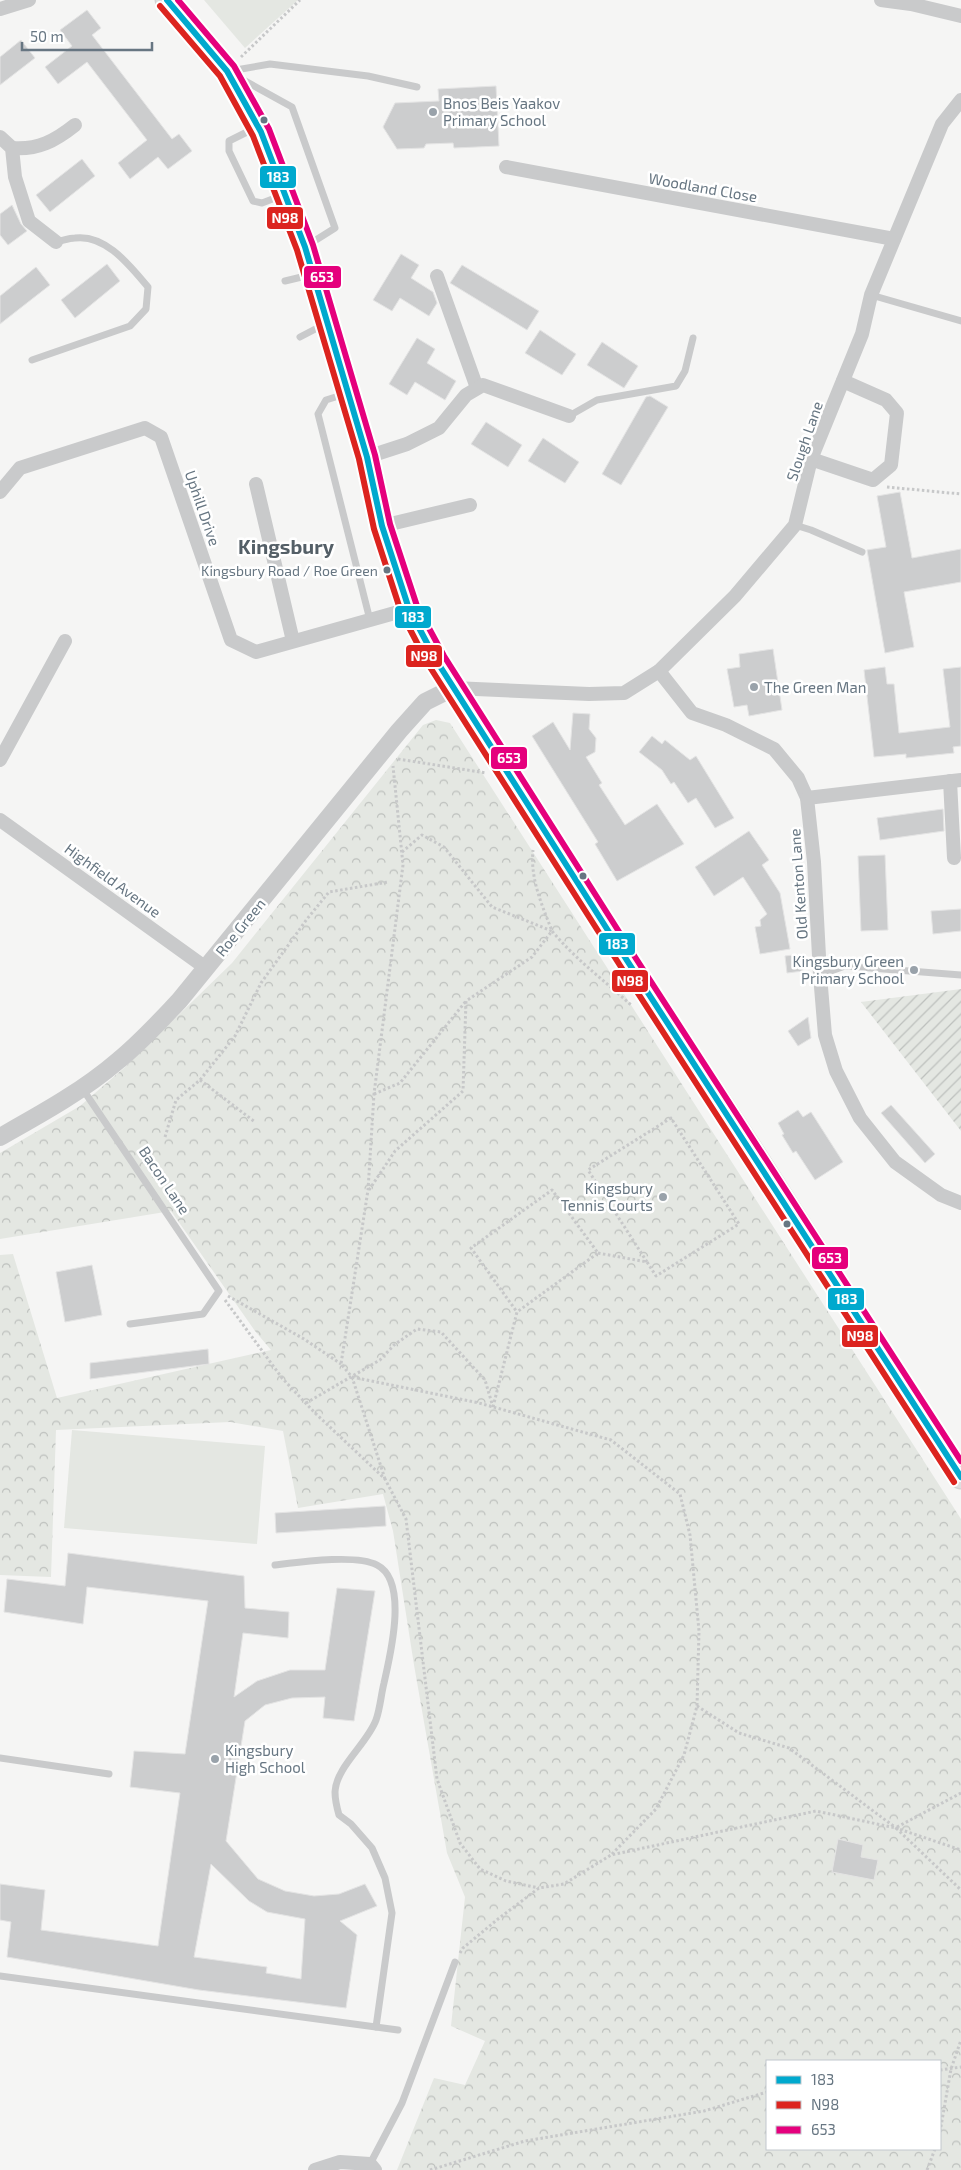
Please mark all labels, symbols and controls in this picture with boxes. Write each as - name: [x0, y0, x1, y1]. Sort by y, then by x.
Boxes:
- scale bar: [22, 20, 152, 52]
- text: 50 m: [30, 27, 64, 45]
- place label: Bnos Beis Yaakov Primary School: [443, 94, 560, 129]
- marker: Bnos Beis Yaakov Primary School: [427, 106, 439, 118]
- unlabelled marker: [259, 115, 269, 125]
- line badge: 183: [259, 165, 297, 189]
- text: 183: [267, 168, 289, 185]
- street label: Woodland Close: [647, 169, 759, 205]
- line badge: N98: [266, 206, 304, 230]
- text: N98: [271, 209, 299, 226]
- line badge: 653: [303, 265, 342, 289]
- text: 653: [310, 268, 334, 285]
- street label: Slough Lane: [782, 399, 826, 483]
- street label: Uphill Drive: [182, 468, 224, 548]
- district label: Kingsbury: [238, 534, 335, 559]
- place label: Kingsbury Road / Roe Green: [201, 562, 378, 579]
- marker: Kingsbury Road / Roe Green: [382, 565, 392, 575]
- line badge: 183: [394, 605, 432, 629]
- text: 183: [402, 608, 424, 625]
- line badge: N98: [405, 644, 443, 668]
- text: N98: [410, 647, 438, 664]
- place label: The Green Man: [764, 678, 866, 696]
- marker: The Green Man: [748, 681, 760, 693]
- line badge: 653: [490, 746, 528, 770]
- text: 653: [497, 749, 521, 766]
- street label: Old Kenton Lane: [785, 828, 811, 940]
- street label: Highfield Avenue: [61, 839, 165, 921]
- unlabelled marker: [578, 871, 588, 881]
- street label: Roe Green: [211, 894, 269, 960]
- line badge: 183: [598, 932, 636, 956]
- text: 183: [606, 935, 628, 952]
- place label: Kingsbury Green Primary School: [793, 952, 905, 987]
- marker: Kingsbury Green Primary School: [908, 964, 920, 976]
- line badge: N98: [611, 969, 649, 993]
- text: N98: [616, 972, 644, 989]
- street label: Bacon Lane: [136, 1143, 194, 1217]
- place label: Kingsbury Tennis Courts: [561, 1179, 653, 1214]
- marker: Kingsbury Tennis Courts: [657, 1191, 669, 1203]
- unlabelled marker: [782, 1219, 792, 1229]
- line badge: 653: [811, 1246, 849, 1270]
- text: 653: [818, 1249, 842, 1266]
- line badge: 183: [827, 1287, 865, 1311]
- text: 183: [835, 1290, 857, 1307]
- line badge: N98: [841, 1324, 879, 1348]
- text: N98: [846, 1327, 874, 1344]
- place label: Kingsbury High School: [225, 1741, 306, 1776]
- marker: Kingsbury High School: [209, 1753, 221, 1765]
- legend: [766, 2060, 941, 2150]
- text: 183: [811, 2070, 834, 2088]
- text: N98: [811, 2095, 839, 2113]
- text: 653: [811, 2120, 836, 2138]

